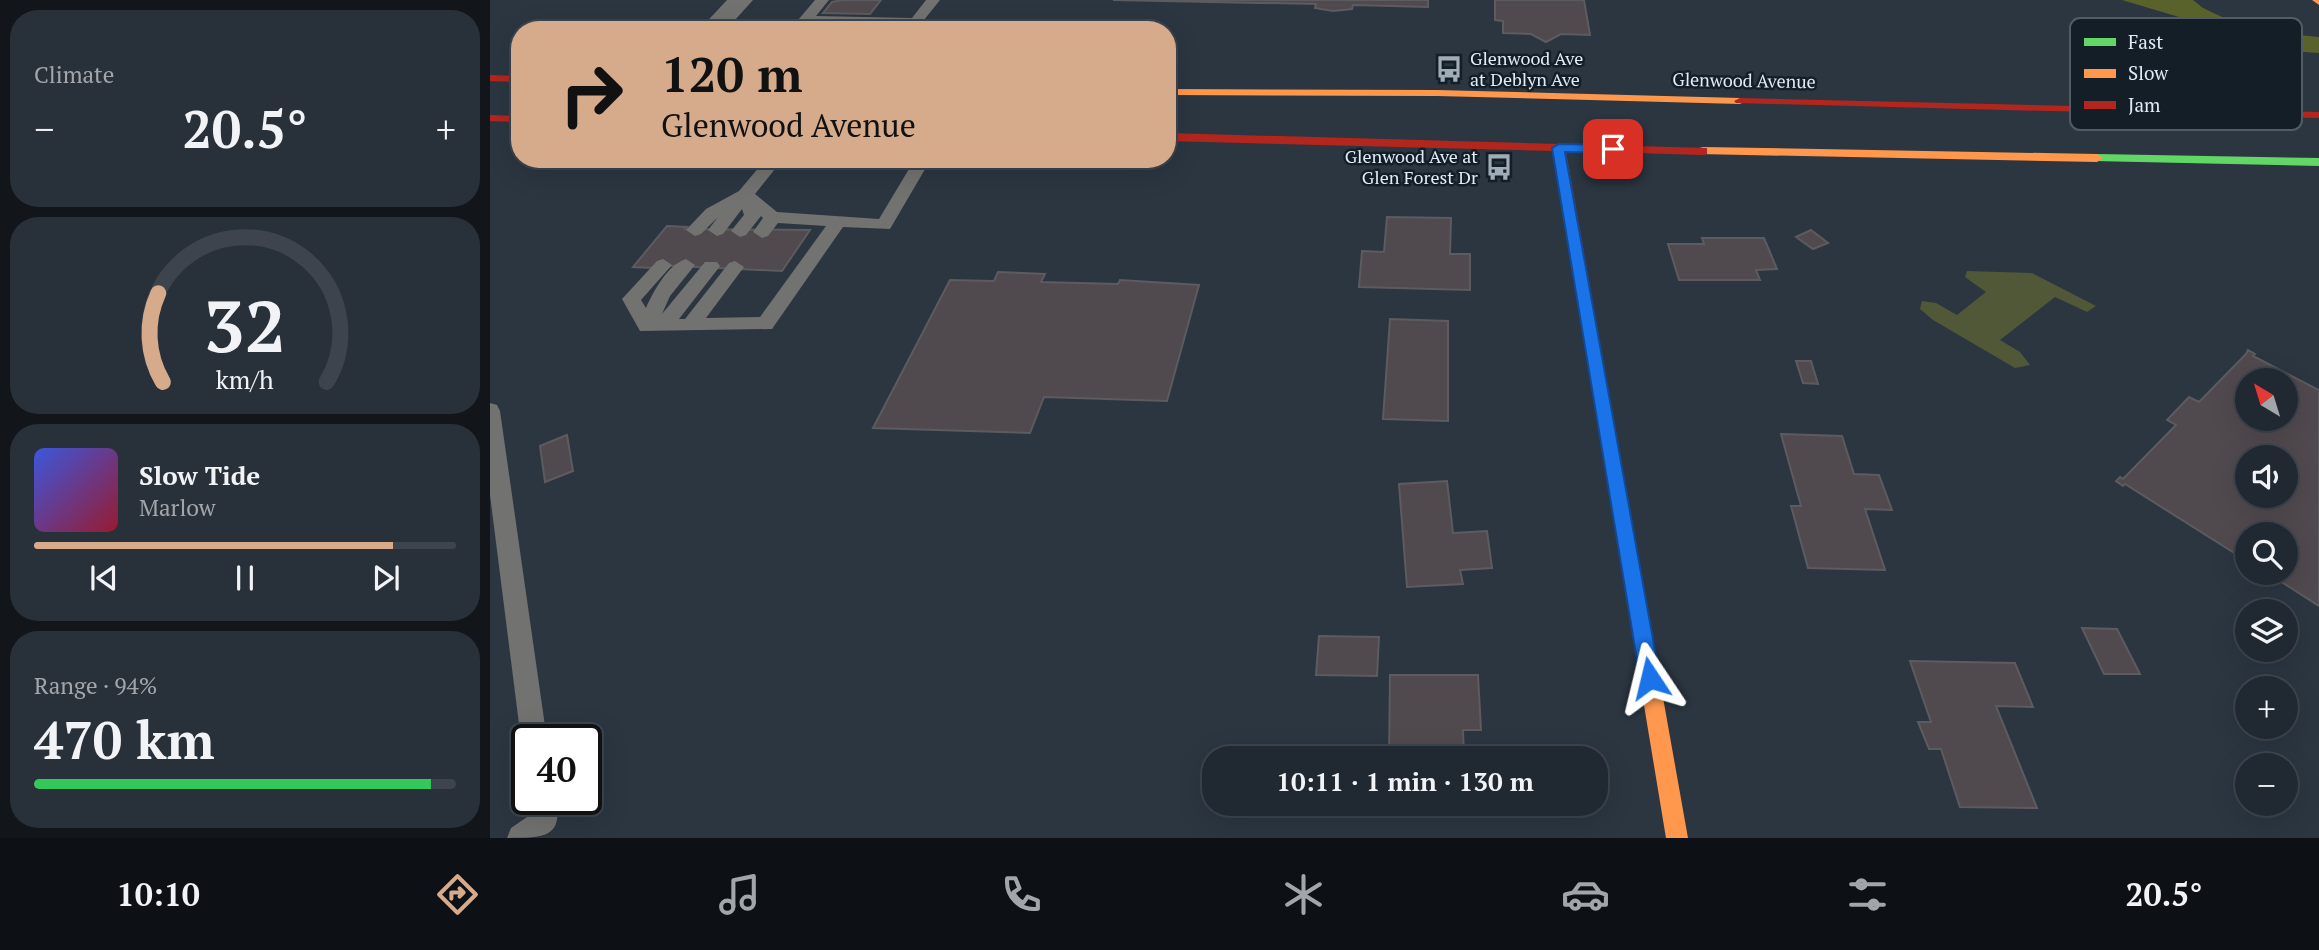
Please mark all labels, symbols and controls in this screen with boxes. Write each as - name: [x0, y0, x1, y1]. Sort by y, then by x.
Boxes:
- legend: [2070, 18, 2302, 130]
- text: Fast: [2128, 29, 2163, 54]
- text: 120 m: [661, 41, 803, 106]
- place label: Glenwood Ave at Deblyn Ave: [1470, 46, 1583, 91]
- icon: right: [546, 49, 637, 140]
- bus stop icon: Glenwood Ave at Deblyn Ave: [1434, 54, 1464, 84]
- text: Climate: [34, 59, 114, 90]
- text: Slow: [2128, 60, 2169, 85]
- street label: Glenwood Avenue: [1672, 67, 1816, 93]
- text: Jam: [2128, 92, 2161, 117]
- text: 20.5°: [182, 94, 308, 163]
- text: −: [34, 104, 54, 154]
- text: +: [436, 104, 456, 154]
- text: Glenwood Avenue: [661, 104, 916, 146]
- pin: [1583, 119, 1643, 179]
- icon: arrive: [1594, 130, 1632, 168]
- place label: Glenwood Ave at Glen Forest Dr: [1345, 144, 1478, 189]
- bus stop icon: Glenwood Ave at Glen Forest Dr: [1484, 152, 1514, 182]
- text: 32: [204, 276, 286, 373]
- text: km/h: [216, 362, 274, 395]
- north arrow: [2235, 368, 2298, 430]
- map controls: [2235, 368, 2298, 816]
- button: sound: [2235, 445, 2298, 508]
- text: Slow Tide: [139, 458, 260, 492]
- text: Marlow: [139, 492, 216, 523]
- button: search: [2235, 522, 2298, 585]
- icon: previous: [85, 559, 123, 597]
- icon: pause: [226, 559, 264, 597]
- icon: next: [367, 559, 405, 597]
- button: layers: [2235, 599, 2298, 662]
- position arrow: [1613, 641, 1687, 715]
- text: Range · 94%: [34, 670, 157, 701]
- button: +: [2235, 676, 2298, 739]
- text: 470 km: [34, 705, 215, 774]
- speed limit sign: 40: [511, 724, 602, 815]
- button: −: [2235, 753, 2298, 816]
- text: 10:11 · 1 min · 130 m: [1276, 764, 1534, 798]
- icon: directions: [433, 870, 482, 919]
- icon: music: [715, 870, 764, 919]
- icon: phone: [997, 870, 1046, 919]
- icon: climate: [1279, 870, 1328, 919]
- icon: car: [1561, 870, 1610, 919]
- icon: filters: [1843, 870, 1892, 919]
- text: 10:10: [117, 873, 200, 915]
- text: 20.5°: [2126, 873, 2202, 915]

